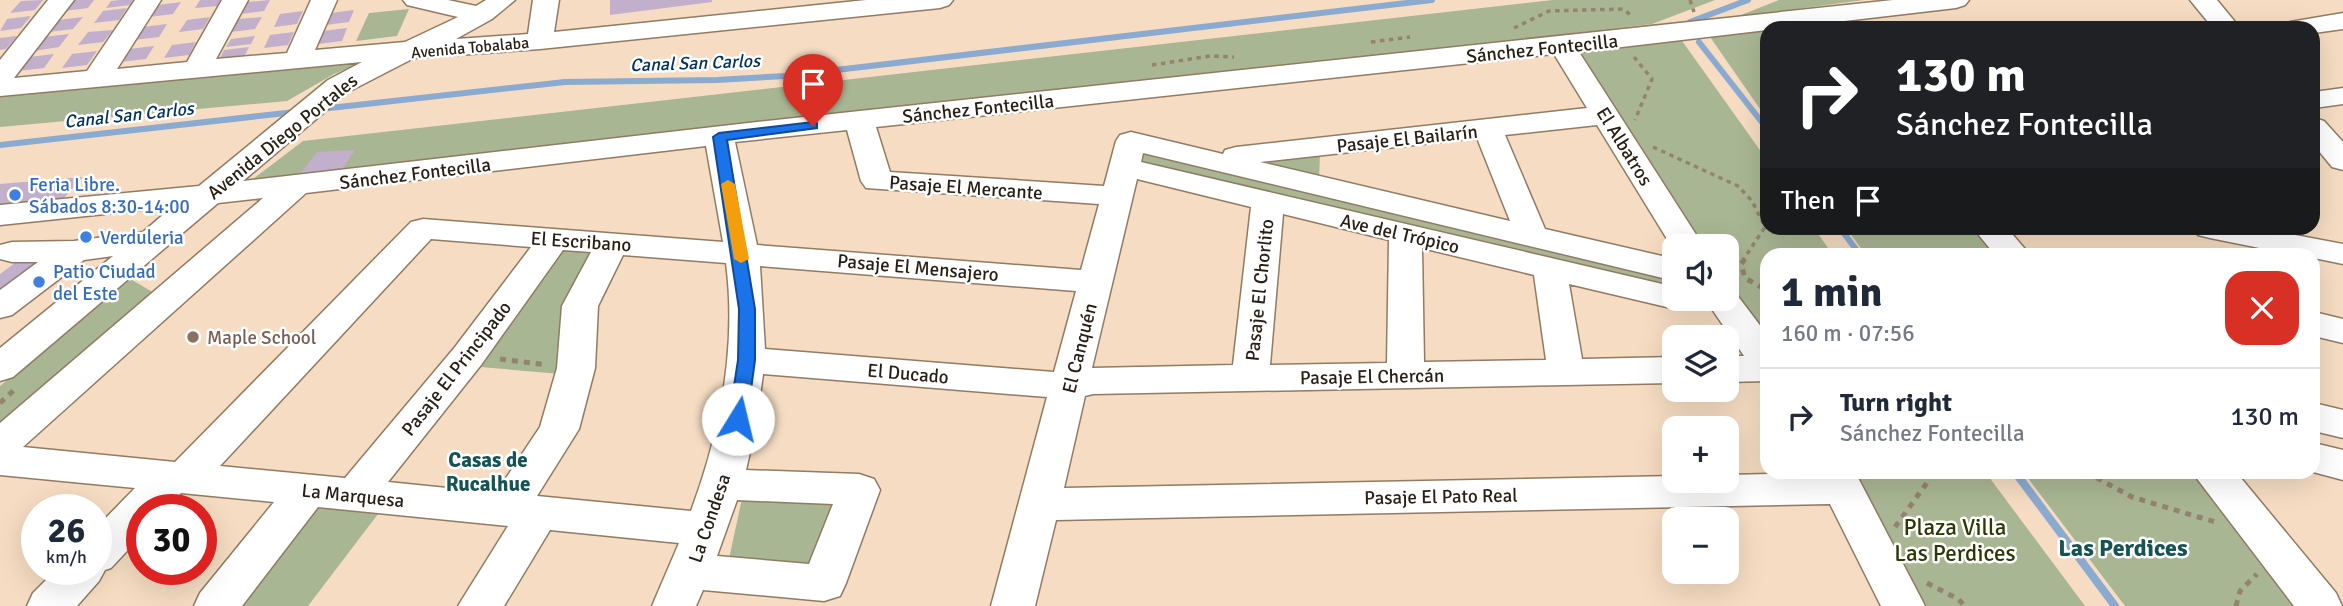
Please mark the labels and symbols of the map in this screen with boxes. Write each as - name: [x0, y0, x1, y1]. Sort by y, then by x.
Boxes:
- street label: Sánchez Fontecilla: [1465, 29, 1619, 69]
- street label: Avenida Tobalaba: [410, 33, 530, 63]
- water label: Canal San Carlos: [630, 50, 762, 76]
- pin: [783, 54, 843, 126]
- street label: Avenida Diego Portales: [203, 69, 363, 205]
- street label: Sánchez Fontecilla: [901, 89, 1055, 129]
- water label: Canal San Carlos: [63, 97, 197, 133]
- street label: El Albatros: [1591, 103, 1658, 190]
- street label: Pasaje El Bailarín: [1335, 120, 1479, 158]
- street label: Sánchez Fontecilla: [338, 153, 492, 195]
- street label: Pasaje El Mercante: [888, 171, 1044, 205]
- place label: Feria Libre. Sábados 8:30-14:00: [29, 173, 190, 219]
- marker: Feria Libre. Sábados 8:30-14:00: [7, 187, 23, 203]
- street label: Ave del Trópico: [1338, 209, 1462, 259]
- street label: Pasaje El Chorlito: [1241, 218, 1279, 362]
- place label: Verduleria: [100, 226, 184, 250]
- street label: El Escribano: [530, 227, 632, 257]
- marker: Verduleria: [78, 229, 94, 245]
- street label: Pasaje El Mensajero: [836, 249, 1000, 287]
- place label: Patio Ciudad del Este: [53, 260, 156, 306]
- marker: Patio Ciudad del Este: [31, 274, 47, 290]
- street label: Pasaje El Principado: [397, 296, 517, 441]
- street label: El Canquén: [1057, 301, 1103, 396]
- place label: Maple School: [207, 326, 316, 350]
- marker: Maple School: [185, 329, 201, 345]
- street label: El Ducado: [866, 358, 950, 390]
- street label: Pasaje El Chercán: [1300, 364, 1444, 390]
- position arrow: [701, 382, 775, 456]
- district label: Casas de Rucalhue: [446, 447, 530, 497]
- street label: La Condesa: [684, 471, 736, 566]
- street label: La Marquesa: [300, 479, 405, 513]
- street label: Pasaje El Pato Real: [1364, 484, 1518, 510]
- speed limit sign: 30: [126, 494, 217, 585]
- park label: Plaza Villa Las Perdices: [1894, 513, 2016, 568]
- district label: Las Perdices: [2058, 533, 2188, 563]

